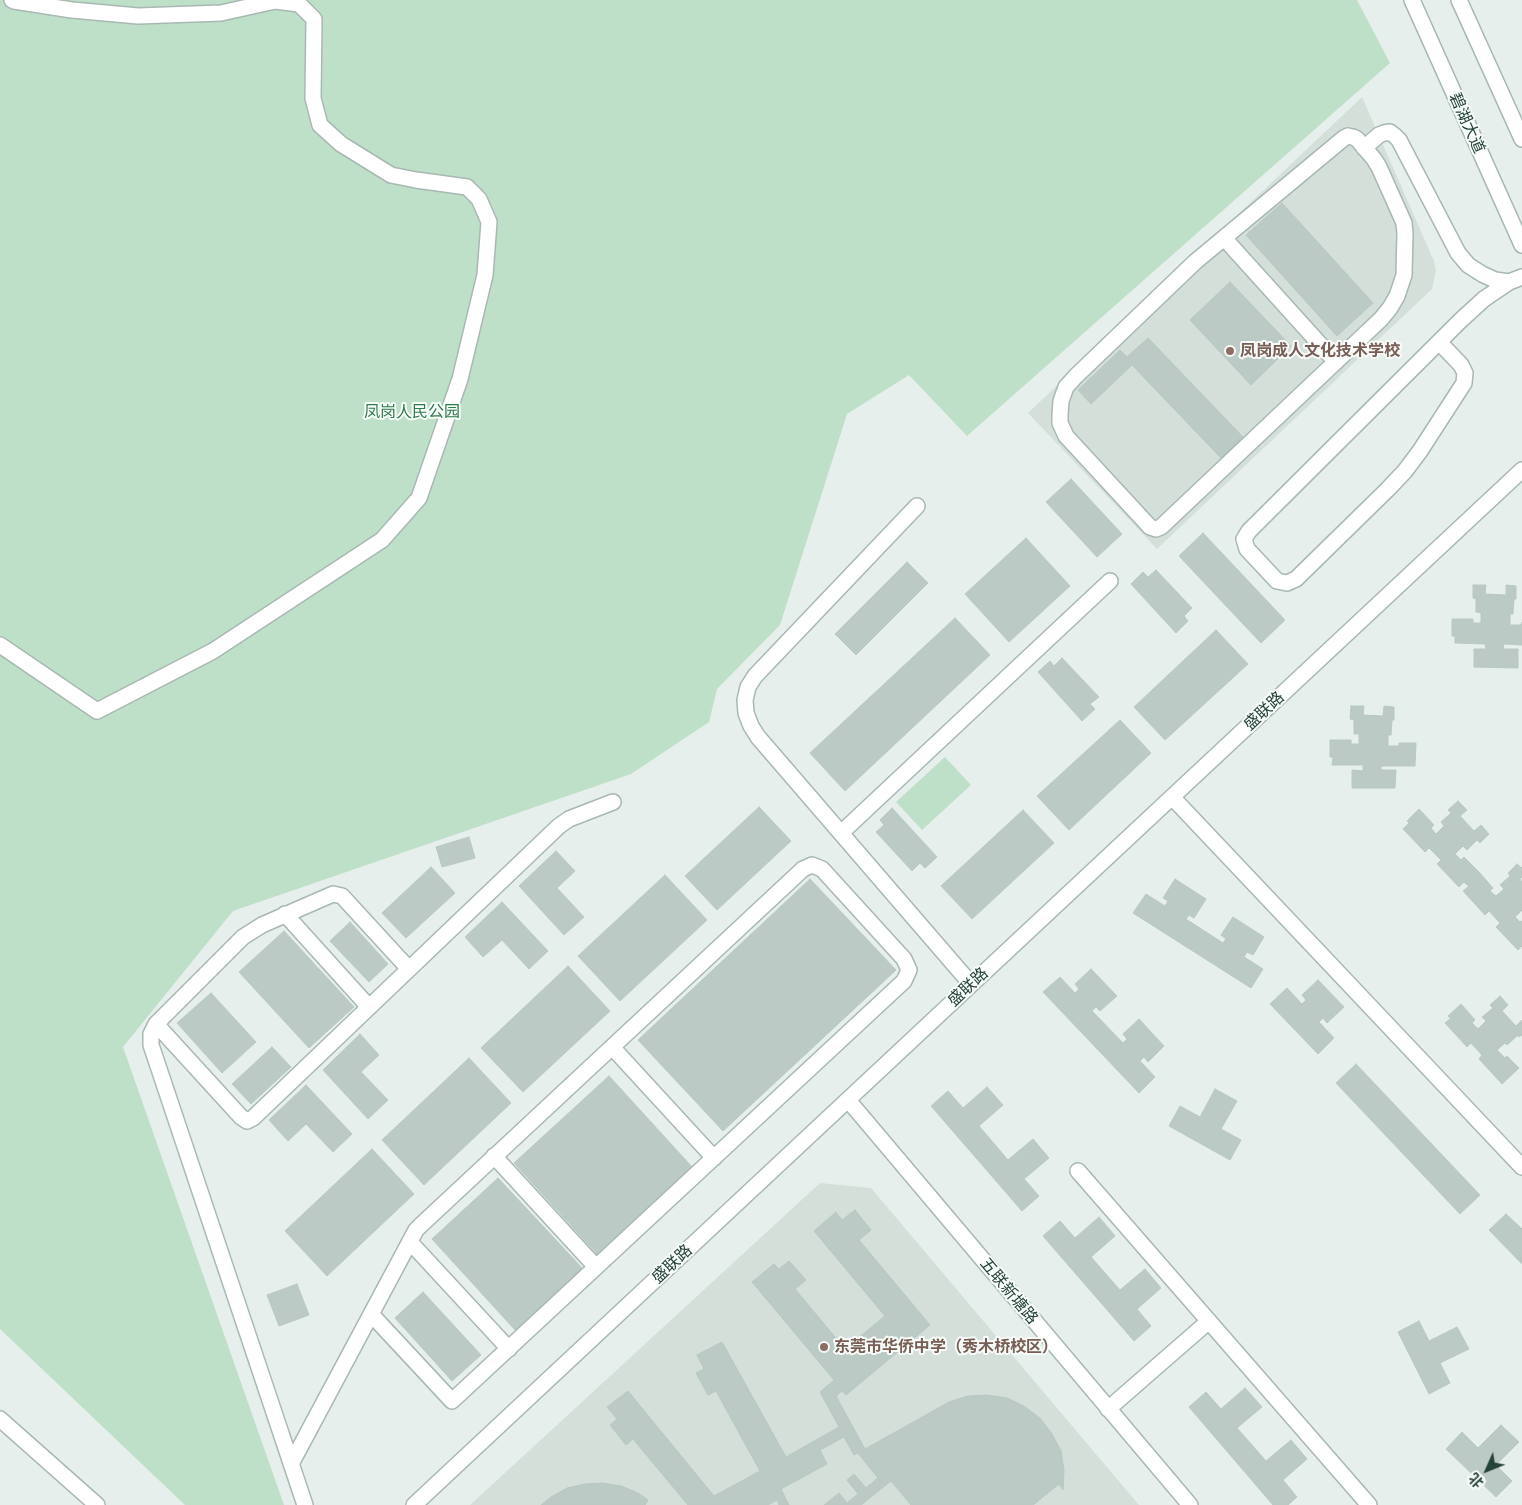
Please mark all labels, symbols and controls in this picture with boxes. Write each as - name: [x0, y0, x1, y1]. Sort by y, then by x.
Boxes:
- street label: 碧湖大道: [1445, 90, 1489, 156]
- place label: 凤岗成人文化技术学校: [1240, 341, 1400, 361]
- marker: 凤岗成人文化技术学校: [1224, 345, 1236, 357]
- park label: 凤岗人民公园: [364, 402, 460, 422]
- street label: 盛联路: [1240, 688, 1288, 734]
- street label: 盛联路: [944, 964, 992, 1010]
- street label: 盛联路: [648, 1241, 696, 1287]
- street label: 五联新塘路: [976, 1254, 1042, 1328]
- place label: 东莞市华侨中学（秀木桥校区）: [834, 1337, 1058, 1357]
- marker: 东莞市华侨中学（秀木桥校区）: [818, 1341, 830, 1353]
- north arrow: [1462, 1445, 1512, 1495]
- text: 北: [1465, 1470, 1487, 1492]

